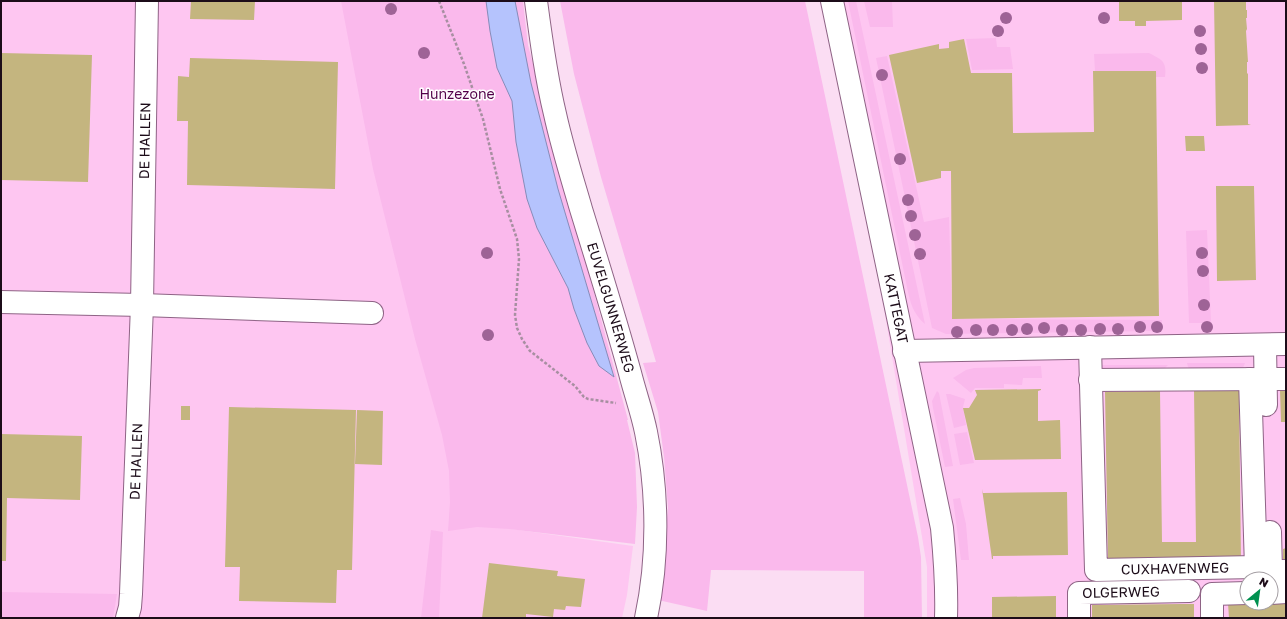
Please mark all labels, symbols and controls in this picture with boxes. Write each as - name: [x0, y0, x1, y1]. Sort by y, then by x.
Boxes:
- park label: Hunzezone: [419, 85, 495, 102]
- street label: DE HALLEN: [135, 102, 153, 179]
- street label: EUVELGUNNERWEG: [584, 240, 639, 375]
- street label: KATTEGAT: [881, 272, 912, 345]
- street label: DE HALLEN: [126, 423, 146, 500]
- street label: CUXHAVENWEG: [1121, 559, 1229, 578]
- north arrow: [1239, 571, 1279, 611]
- text: N: [1257, 574, 1271, 590]
- street label: OLGERWEG: [1082, 583, 1160, 601]

